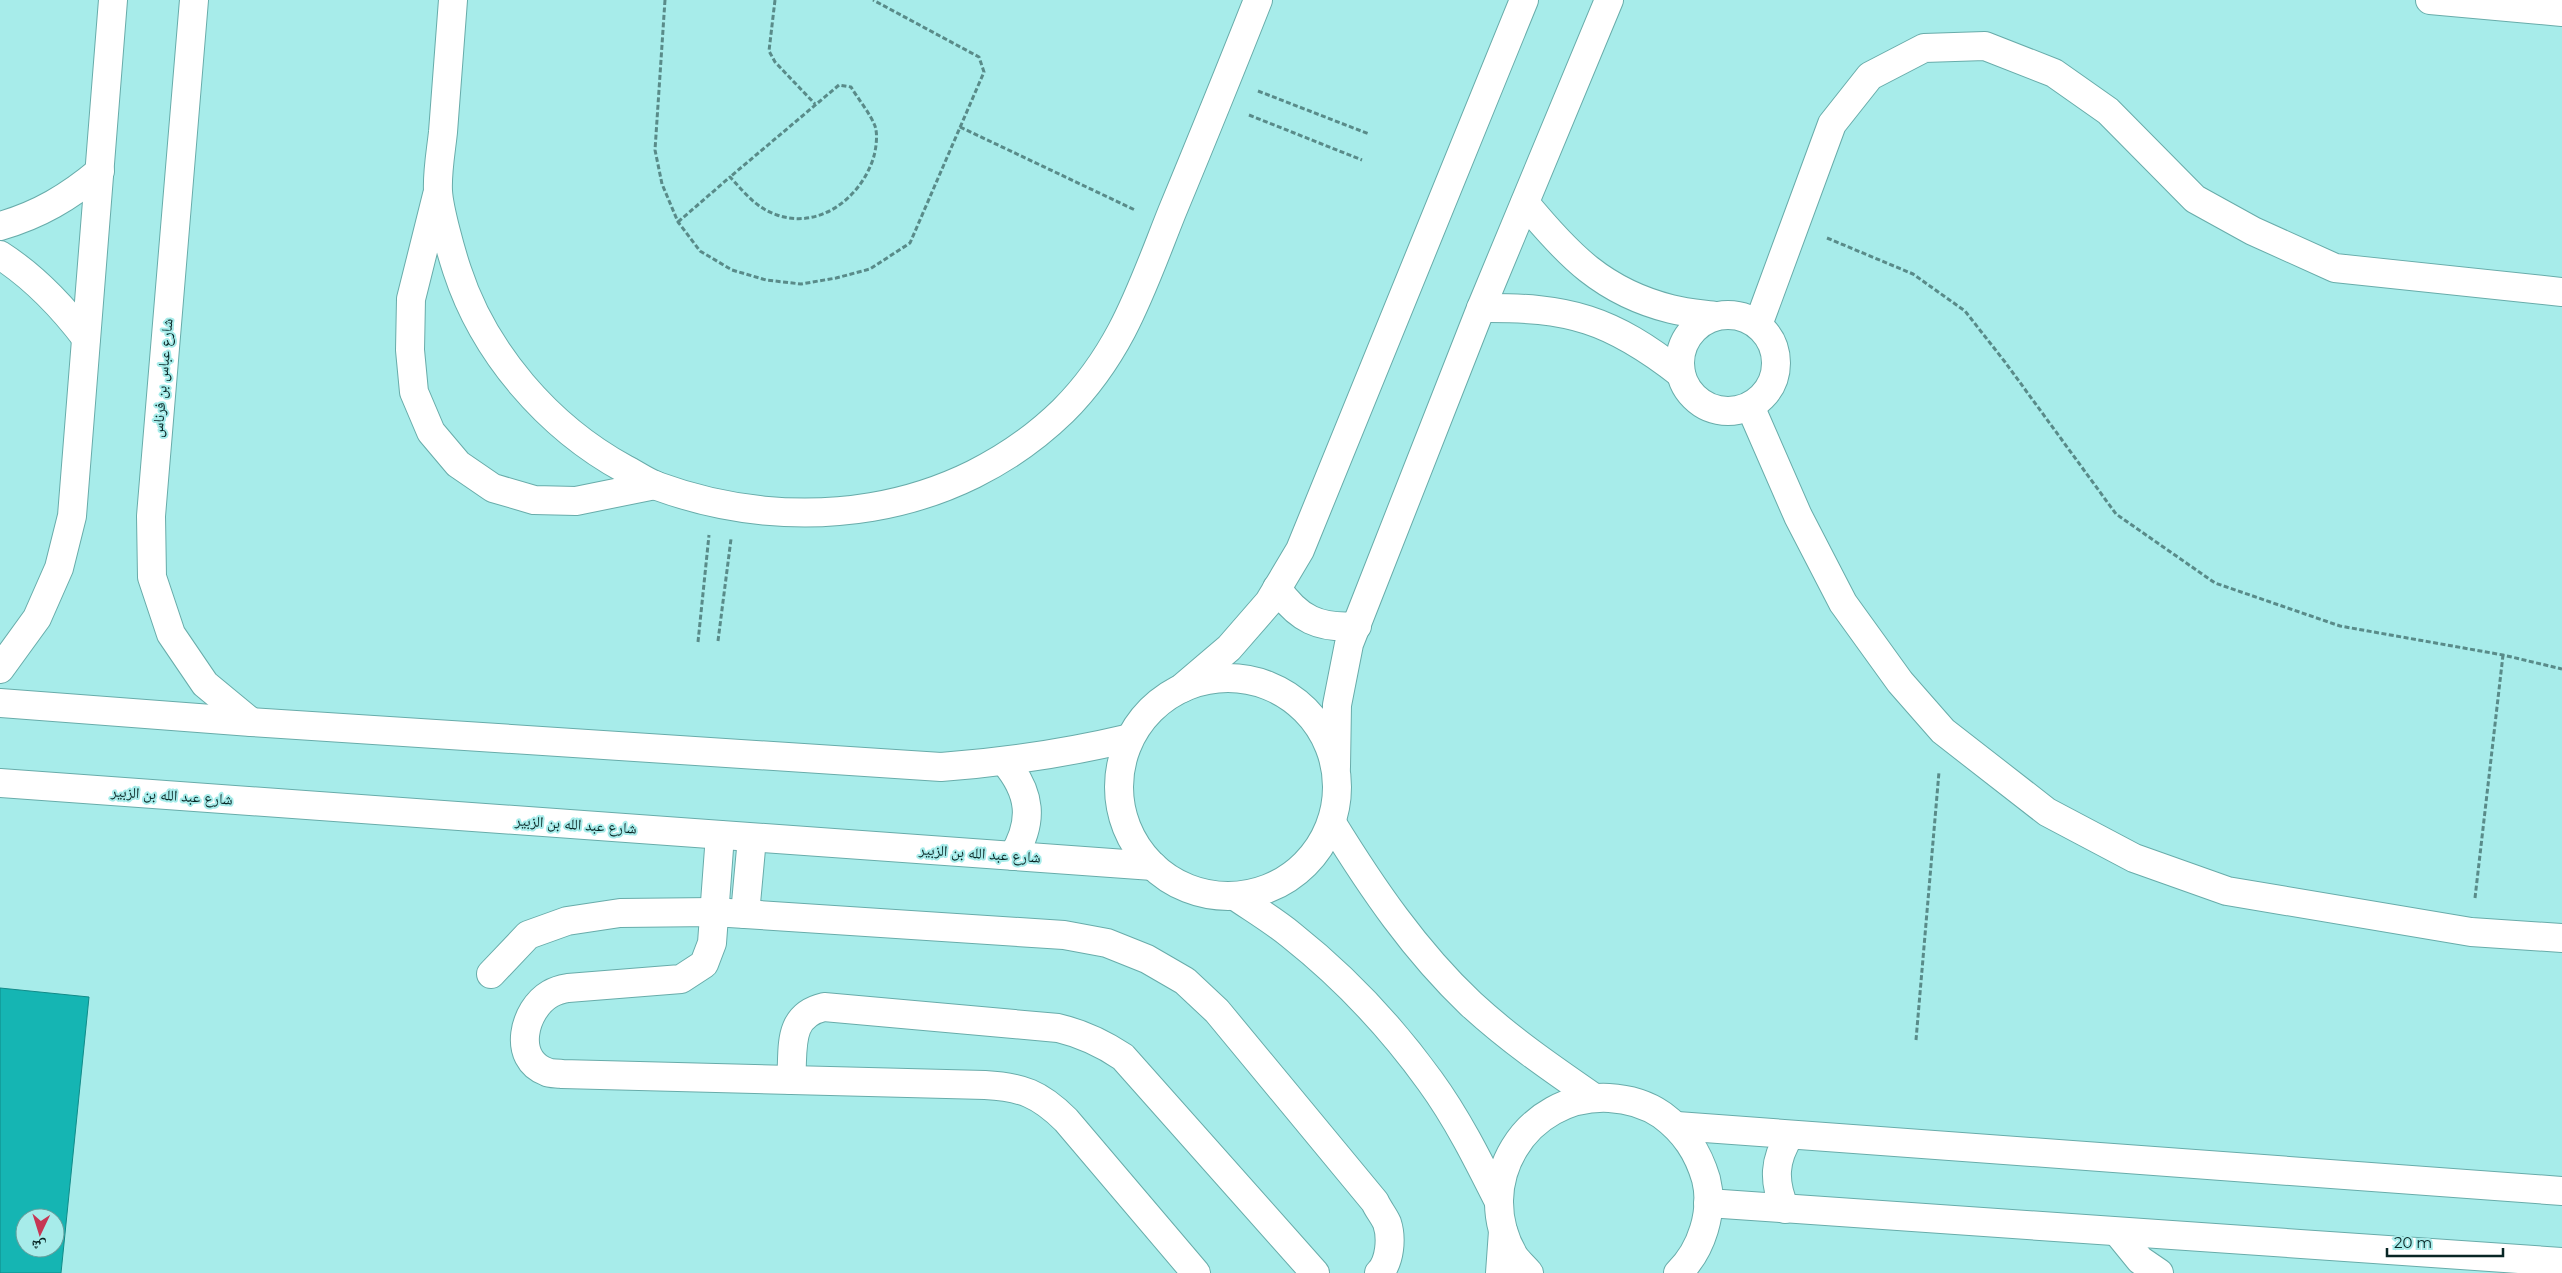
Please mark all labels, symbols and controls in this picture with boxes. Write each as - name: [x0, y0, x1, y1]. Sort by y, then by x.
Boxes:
- street label: شارع عباس بن فرناس: [147, 317, 178, 439]
- street label: شارع عبد الله بن الزبير: [110, 781, 234, 810]
- street label: شارع عبد الله بن الزبير: [514, 810, 638, 839]
- street label: شارع عبد الله بن الزبير: [918, 839, 1042, 868]
- north arrow: [15, 1208, 65, 1258]
- scale bar: [2387, 1226, 2503, 1258]
- text: 20 m: [2394, 1233, 2432, 1252]
- text: ش: [31, 1236, 47, 1255]

